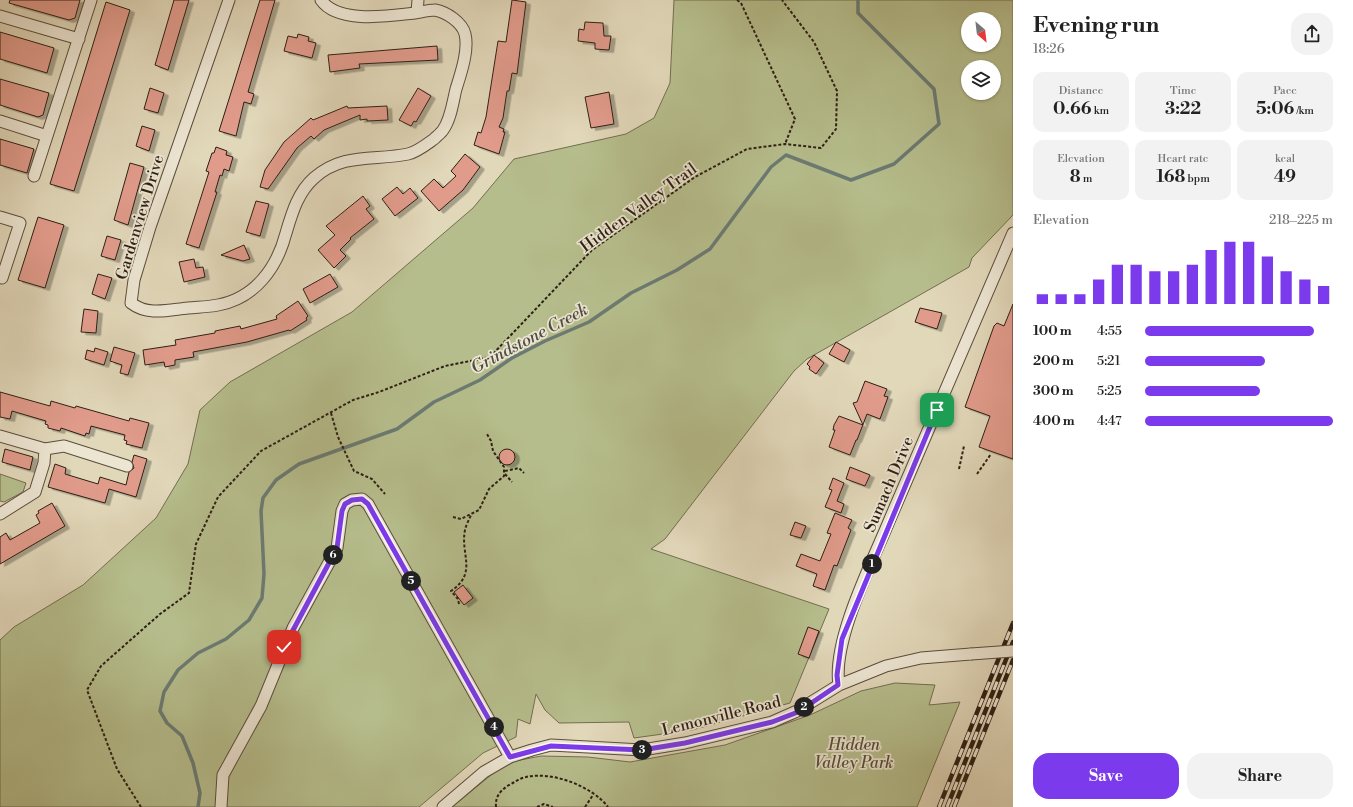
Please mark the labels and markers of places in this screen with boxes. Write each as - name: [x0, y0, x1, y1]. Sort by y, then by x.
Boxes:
- pin: [920, 393, 954, 427]
- pin: 6: [323, 545, 343, 565]
- pin: 1: [862, 554, 882, 574]
- pin: 5: [401, 571, 421, 591]
- pin: [267, 630, 301, 664]
- pin: 2: [794, 697, 814, 717]
- pin: 4: [484, 717, 504, 737]
- pin: 3: [632, 740, 652, 760]

